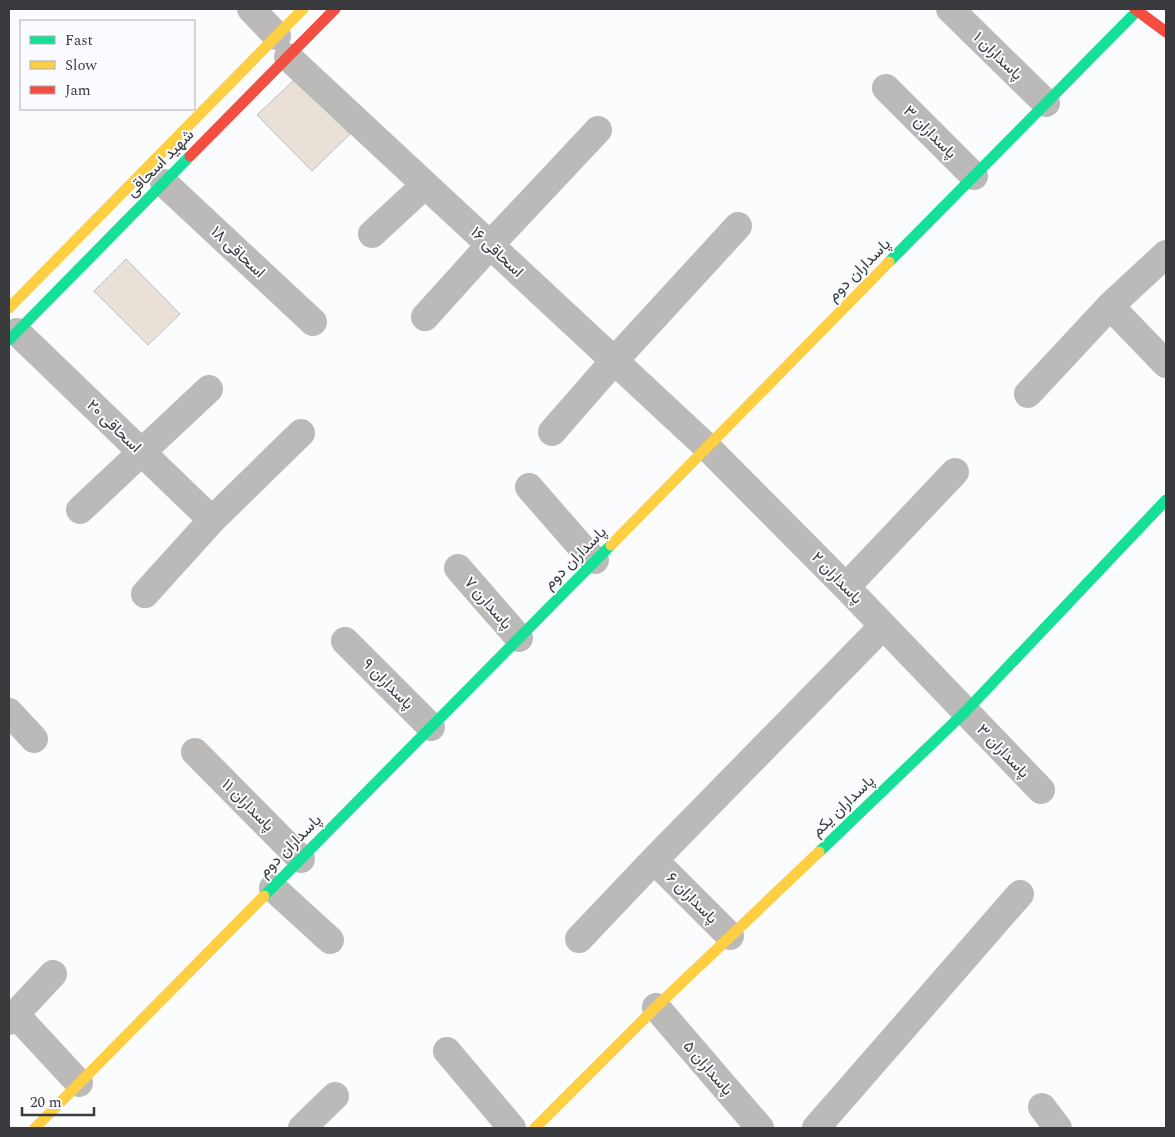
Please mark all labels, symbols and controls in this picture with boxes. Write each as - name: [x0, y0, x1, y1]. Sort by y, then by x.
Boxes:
- legend: [20, 20, 195, 110]
- street label: پاسداران ۱: [968, 26, 1028, 86]
- text: Fast: [65, 29, 93, 52]
- text: Slow: [65, 54, 97, 77]
- text: Jam: [65, 79, 91, 102]
- street label: پاسداران ۳: [898, 100, 962, 164]
- street label: شهید اسحاقی: [120, 123, 200, 203]
- street label: اسحاقی ۱۸: [205, 220, 271, 284]
- street label: اسحاقی ۱۶: [465, 221, 529, 283]
- street label: پاسداران دوم: [822, 233, 896, 307]
- street label: اسحاقی ۲۰: [81, 394, 147, 458]
- street label: پاسداران دوم: [538, 521, 612, 595]
- street label: پاسداران ۲: [806, 546, 868, 610]
- street label: پاسدارن ۷: [458, 571, 518, 635]
- street label: پاسداران ۹: [357, 653, 419, 715]
- street label: پاسداران ۳: [971, 718, 1035, 784]
- street label: پاسداران یکم: [806, 769, 880, 842]
- street label: پاسداران ۱۱: [216, 773, 280, 837]
- street label: پاسداران دوم: [253, 809, 327, 883]
- street label: پاسداران ۶: [661, 867, 723, 929]
- street label: پاسداران ۵: [677, 1035, 739, 1101]
- scale bar: [22, 1084, 95, 1116]
- text: 20 m: [30, 1091, 62, 1114]

